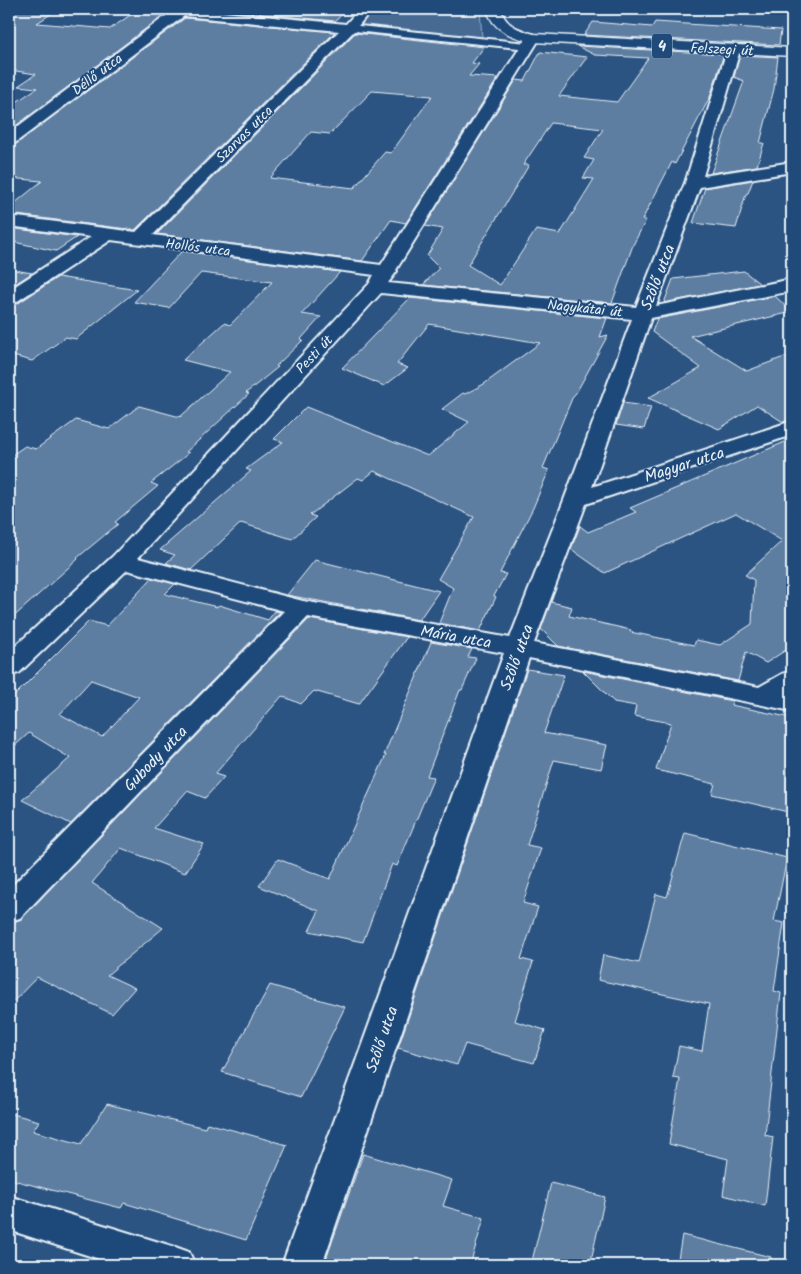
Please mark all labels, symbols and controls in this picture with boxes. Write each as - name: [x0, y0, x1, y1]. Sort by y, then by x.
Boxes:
- road number: 4: [652, 34, 672, 58]
- street label: Felszegi út: [690, 37, 755, 63]
- street label: Déllő utca: [67, 48, 128, 101]
- street label: Szarvas utca: [211, 101, 279, 169]
- street label: Hollós utca: [164, 233, 232, 263]
- street label: Szőlő utca: [634, 241, 682, 314]
- street label: Nagykátai út: [546, 294, 624, 324]
- street label: Pesti út: [291, 330, 339, 379]
- street label: Magyar utca: [641, 441, 728, 490]
- street label: Mária utca: [418, 619, 493, 656]
- street label: Szőlő utca: [494, 621, 541, 694]
- street label: Gubody utca: [118, 720, 194, 798]
- street label: Szőlő utca: [359, 1003, 405, 1076]

